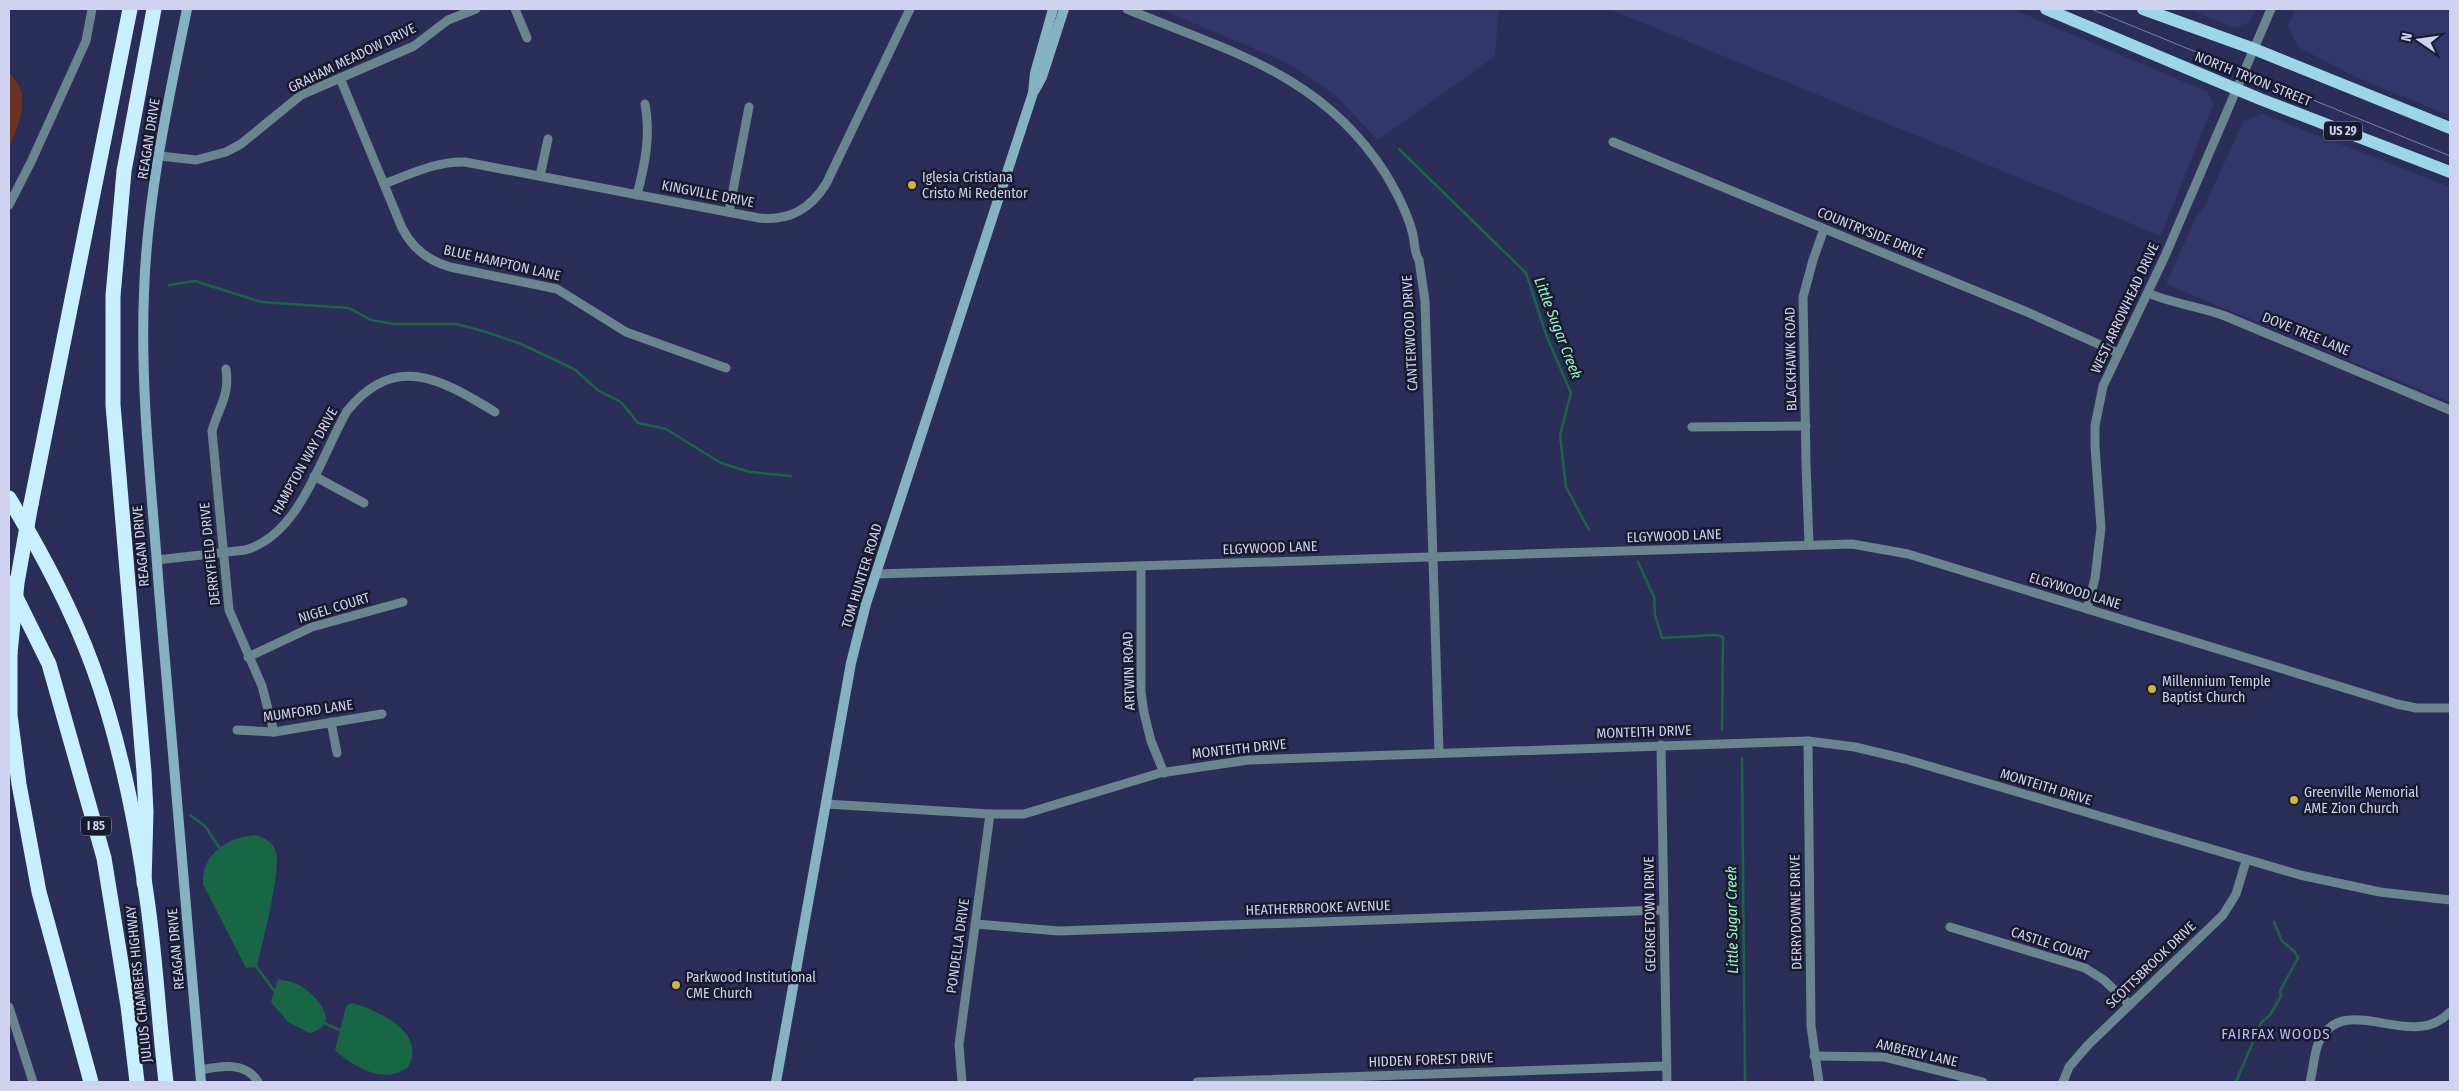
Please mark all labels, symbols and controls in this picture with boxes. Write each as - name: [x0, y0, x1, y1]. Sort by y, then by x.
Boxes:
- north arrow: [2394, 15, 2444, 65]
- street label: GRAHAM MEADOW DRIVE: [285, 20, 419, 96]
- text: N: [2398, 31, 2416, 43]
- street label: NORTH TRYON STREET: [2192, 48, 2314, 110]
- street label: REAGAN DRIVE: [134, 97, 164, 181]
- road number: US 29: [2324, 122, 2362, 140]
- place label: Iglesia Cristiana Cristo Mi Redentor: [922, 169, 1028, 202]
- street label: KINGVILLE DRIVE: [660, 177, 756, 211]
- marker: Iglesia Cristiana Cristo Mi Redentor: [906, 179, 918, 191]
- street label: COUNTRYSIDE DRIVE: [1815, 204, 1928, 262]
- street label: WEST ARROWHEAD DRIVE: [2087, 240, 2163, 376]
- street label: BLUE HAMPTON LANE: [442, 241, 563, 285]
- street label: CANTERWOOD DRIVE: [1398, 274, 1422, 392]
- water label: Little Sugar Creek: [1530, 275, 1586, 382]
- street label: BLACKHAWK ROAD: [1782, 307, 1800, 411]
- street label: DOVE TREE LANE: [2260, 309, 2353, 359]
- street label: HAMPTON WAY DRIVE: [268, 404, 342, 518]
- street label: DERRYFIELD DRIVE: [196, 501, 224, 606]
- street label: REAGAN DRIVE: [129, 504, 153, 587]
- street label: TOM HUNTER ROAD: [838, 522, 886, 630]
- street label: ELGYWOOD LANE: [1626, 526, 1722, 546]
- street label: ELGYWOOD LANE: [1222, 538, 1318, 558]
- street label: ELGYWOOD LANE: [2027, 569, 2123, 613]
- street label: NIGEL COURT: [296, 589, 372, 627]
- street label: ARTWIN ROAD: [1119, 631, 1139, 711]
- place label: Millennium Temple Baptist Church: [2162, 673, 2271, 706]
- marker: Millennium Temple Baptist Church: [2146, 683, 2158, 695]
- street label: MUMFORD LANE: [262, 696, 354, 726]
- street label: MONTEITH DRIVE: [1596, 722, 1692, 742]
- street label: MONTEITH DRIVE: [1191, 736, 1288, 762]
- street label: MONTEITH DRIVE: [1998, 765, 2094, 809]
- place label: Greenville Memorial AME Zion Church: [2304, 784, 2419, 817]
- marker: Greenville Memorial AME Zion Church: [2288, 794, 2300, 806]
- road number: I 85: [81, 816, 111, 836]
- street label: DERRYDOWNE DRIVE: [1786, 854, 1806, 970]
- street label: GEORGETOWN DRIVE: [1640, 856, 1660, 972]
- water label: Little Sugar Creek: [1722, 866, 1742, 974]
- street label: PONDELLA DRIVE: [943, 897, 973, 994]
- street label: HEATHERBROOKE AVENUE: [1245, 897, 1391, 919]
- street label: JULIUS CHAMBERS HIGHWAY: [122, 905, 156, 1063]
- street label: REAGAN DRIVE: [164, 907, 188, 990]
- street label: SCOTTSBROOK DRIVE: [2103, 918, 2200, 1012]
- street label: CASTLE COURT: [2009, 923, 2092, 965]
- place label: Parkwood Institutional CME Church: [686, 969, 816, 1002]
- marker: Parkwood Institutional CME Church: [670, 979, 682, 991]
- district label: FAIRFAX WOODS: [2221, 1025, 2331, 1043]
- street label: AMBERLY LANE: [1875, 1035, 1960, 1071]
- street label: HIDDEN FOREST DRIVE: [1368, 1049, 1494, 1071]

